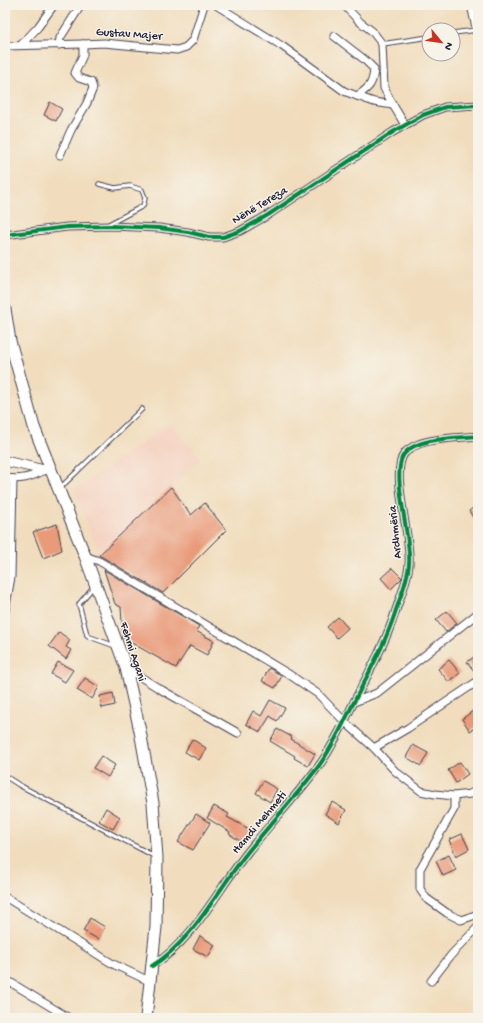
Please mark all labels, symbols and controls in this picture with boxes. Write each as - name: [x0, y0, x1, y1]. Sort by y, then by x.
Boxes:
- north arrow: [421, 22, 461, 62]
- street label: Gustav Majer: [95, 26, 164, 44]
- text: N: [441, 40, 455, 52]
- street label: Nënë Tereza: [230, 184, 290, 228]
- street label: Ardhmëria: [386, 505, 406, 559]
- street label: Fehmi Agani: [116, 620, 148, 684]
- street label: Hamdi Mehmeti: [230, 788, 291, 857]

